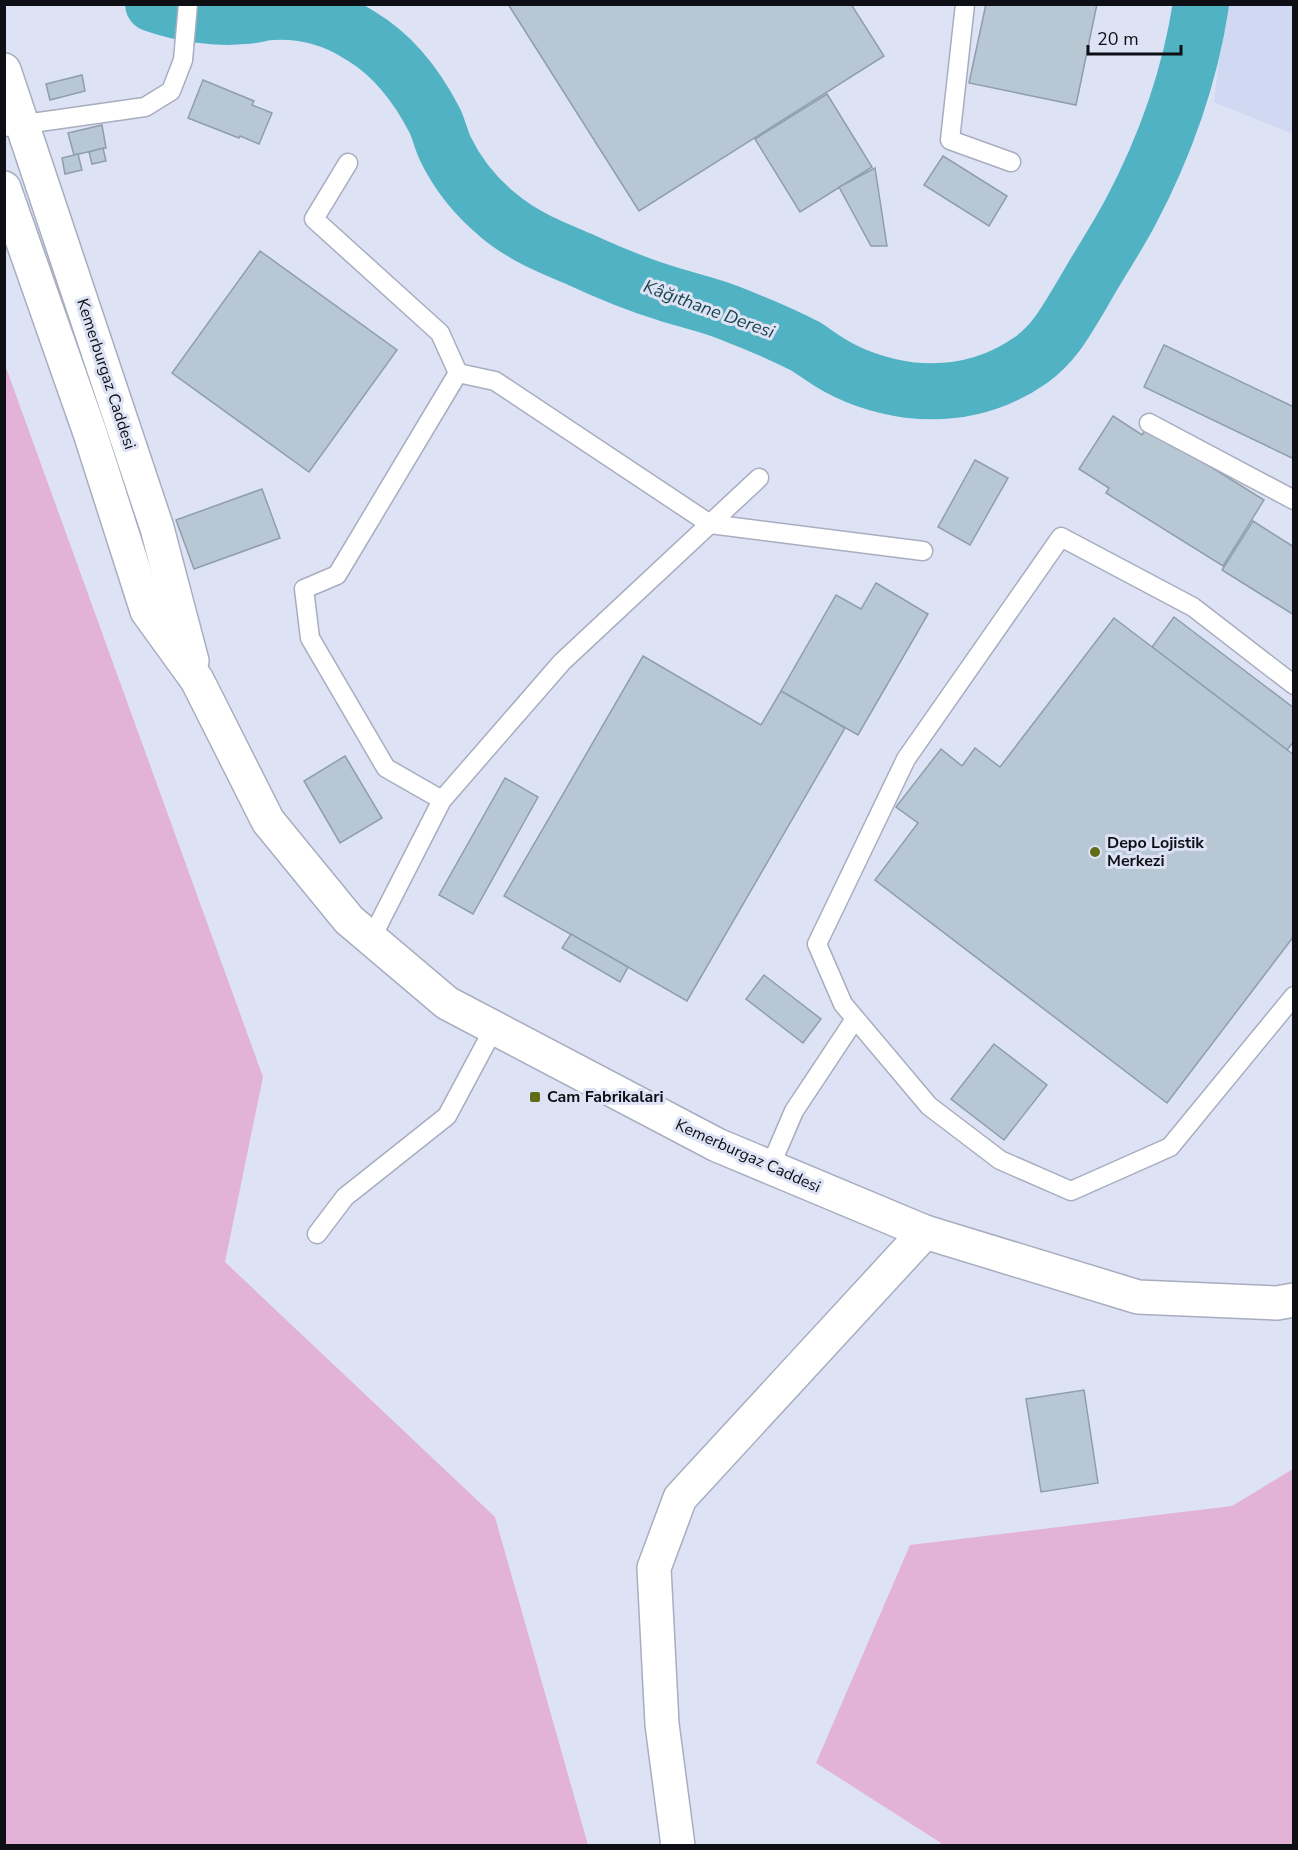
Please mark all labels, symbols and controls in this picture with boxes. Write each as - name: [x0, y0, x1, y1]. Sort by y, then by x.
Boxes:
- scale bar: [1088, 18, 1181, 56]
- text: 20 m: [1097, 27, 1139, 51]
- water label: Kâğıthane Deresi: [640, 274, 779, 344]
- street label: Kemerburgaz Caddesi: [71, 296, 141, 452]
- place label: Depo Lojistik Merkezi: [1107, 832, 1204, 872]
- marker: Depo Lojistik Merkezi: [1088, 845, 1102, 859]
- place label: Cam Fabrikalari: [547, 1086, 664, 1108]
- marker: Cam Fabrikalari: [528, 1090, 542, 1104]
- street label: Kemerburgaz Caddesi: [672, 1114, 824, 1198]

